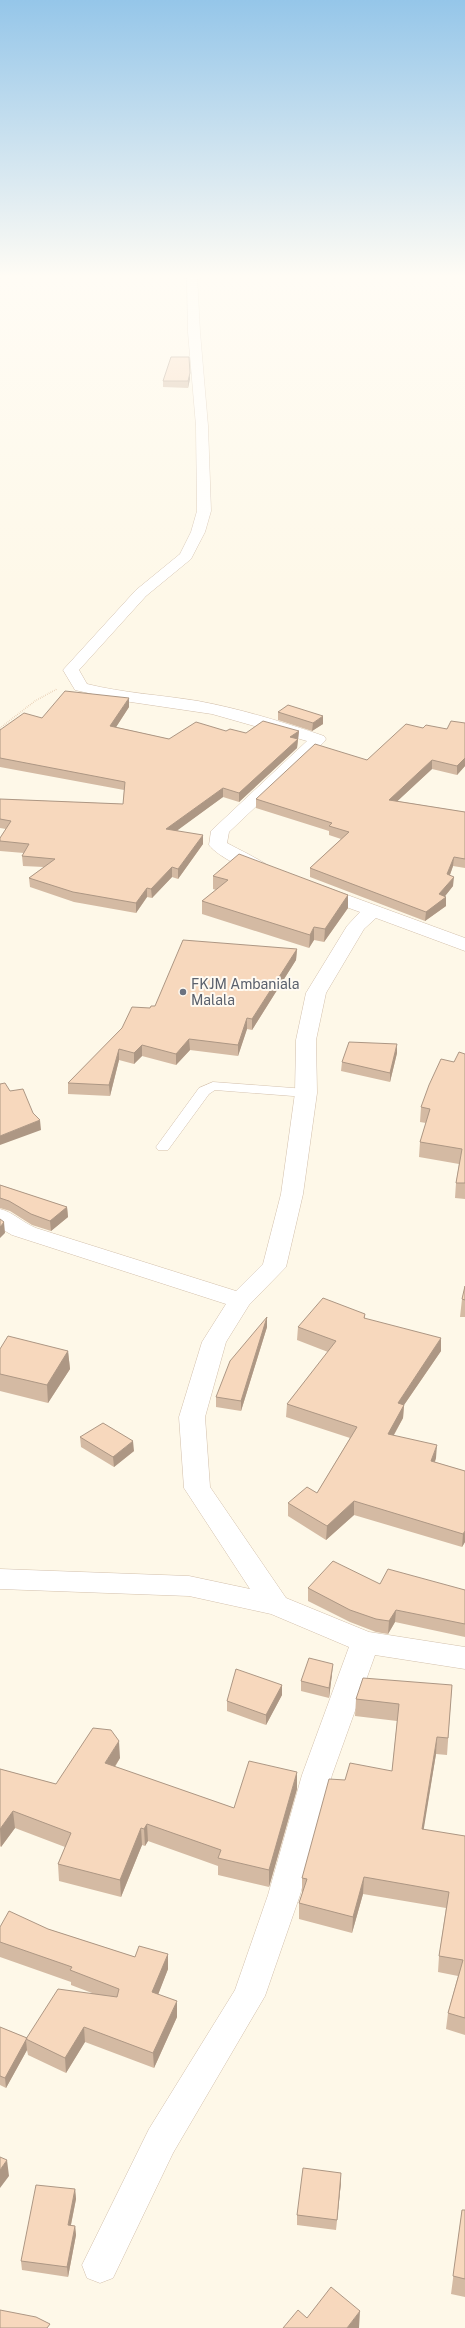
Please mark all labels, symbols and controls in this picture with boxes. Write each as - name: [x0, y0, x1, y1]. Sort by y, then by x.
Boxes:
- place label: FKJM Ambaniala Malala: [191, 976, 300, 1008]
- marker: FKJM Ambaniala Malala: [178, 987, 188, 997]

